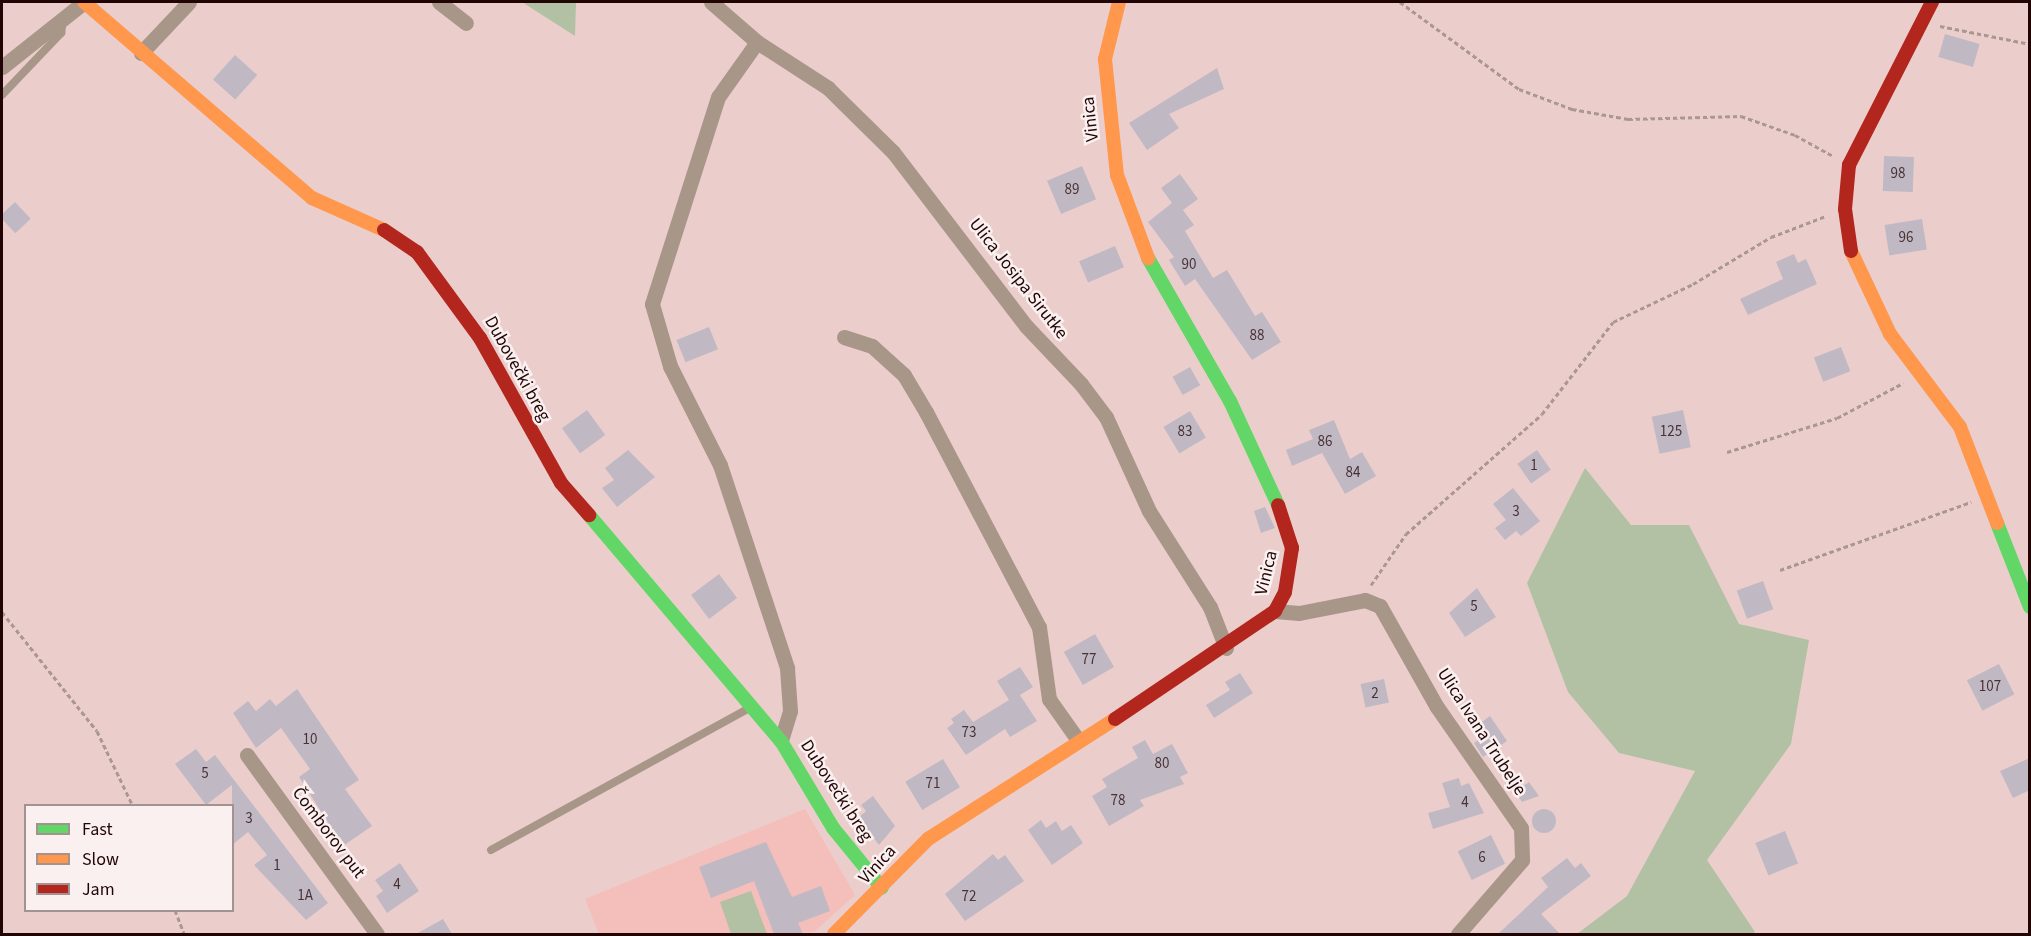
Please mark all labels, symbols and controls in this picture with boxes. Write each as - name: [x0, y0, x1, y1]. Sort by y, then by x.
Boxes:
- street label: Vinica: [1078, 95, 1104, 143]
- house number: 98: [1891, 165, 1905, 183]
- house number: 89: [1065, 181, 1079, 199]
- street label: Ulica Josipa Sirutke: [964, 214, 1072, 344]
- house number: 96: [1899, 229, 1913, 247]
- house number: 90: [1182, 256, 1196, 274]
- street label: Dubovečki breg: [479, 313, 555, 425]
- house number: 88: [1250, 327, 1264, 345]
- house number: 83: [1178, 423, 1192, 441]
- house number: 125: [1660, 423, 1682, 441]
- house number: 86: [1318, 433, 1332, 451]
- house number: 1: [1530, 457, 1538, 475]
- house number: 84: [1346, 464, 1360, 482]
- house number: 3: [1512, 503, 1520, 521]
- street label: Vinica: [1251, 549, 1283, 597]
- house number: 5: [1470, 598, 1478, 616]
- house number: 77: [1082, 651, 1096, 669]
- street label: Ulica Ivana Trubelje: [1432, 664, 1530, 800]
- house number: 107: [1979, 678, 2001, 696]
- house number: 2: [1371, 685, 1379, 703]
- house number: 73: [962, 724, 976, 742]
- house number: 10: [303, 731, 317, 749]
- street label: Dubovečki breg: [795, 736, 877, 846]
- house number: 80: [1155, 755, 1169, 773]
- house number: 5: [201, 765, 209, 783]
- house number: 71: [926, 775, 940, 793]
- street label: Čomborov put: [287, 783, 369, 883]
- house number: 78: [1111, 792, 1125, 810]
- house number: 4: [1461, 794, 1469, 812]
- legend: [24, 804, 234, 912]
- house number: 3: [245, 810, 253, 828]
- text: Fast: [82, 817, 113, 842]
- street label: Vinica: [855, 841, 901, 889]
- text: Slow: [82, 847, 119, 872]
- house number: 6: [1478, 849, 1486, 867]
- house number: 1: [273, 857, 281, 875]
- house number: 4: [393, 876, 401, 894]
- text: Jam: [82, 877, 115, 902]
- house number: 1A: [297, 887, 313, 905]
- house number: 72: [962, 888, 976, 906]

